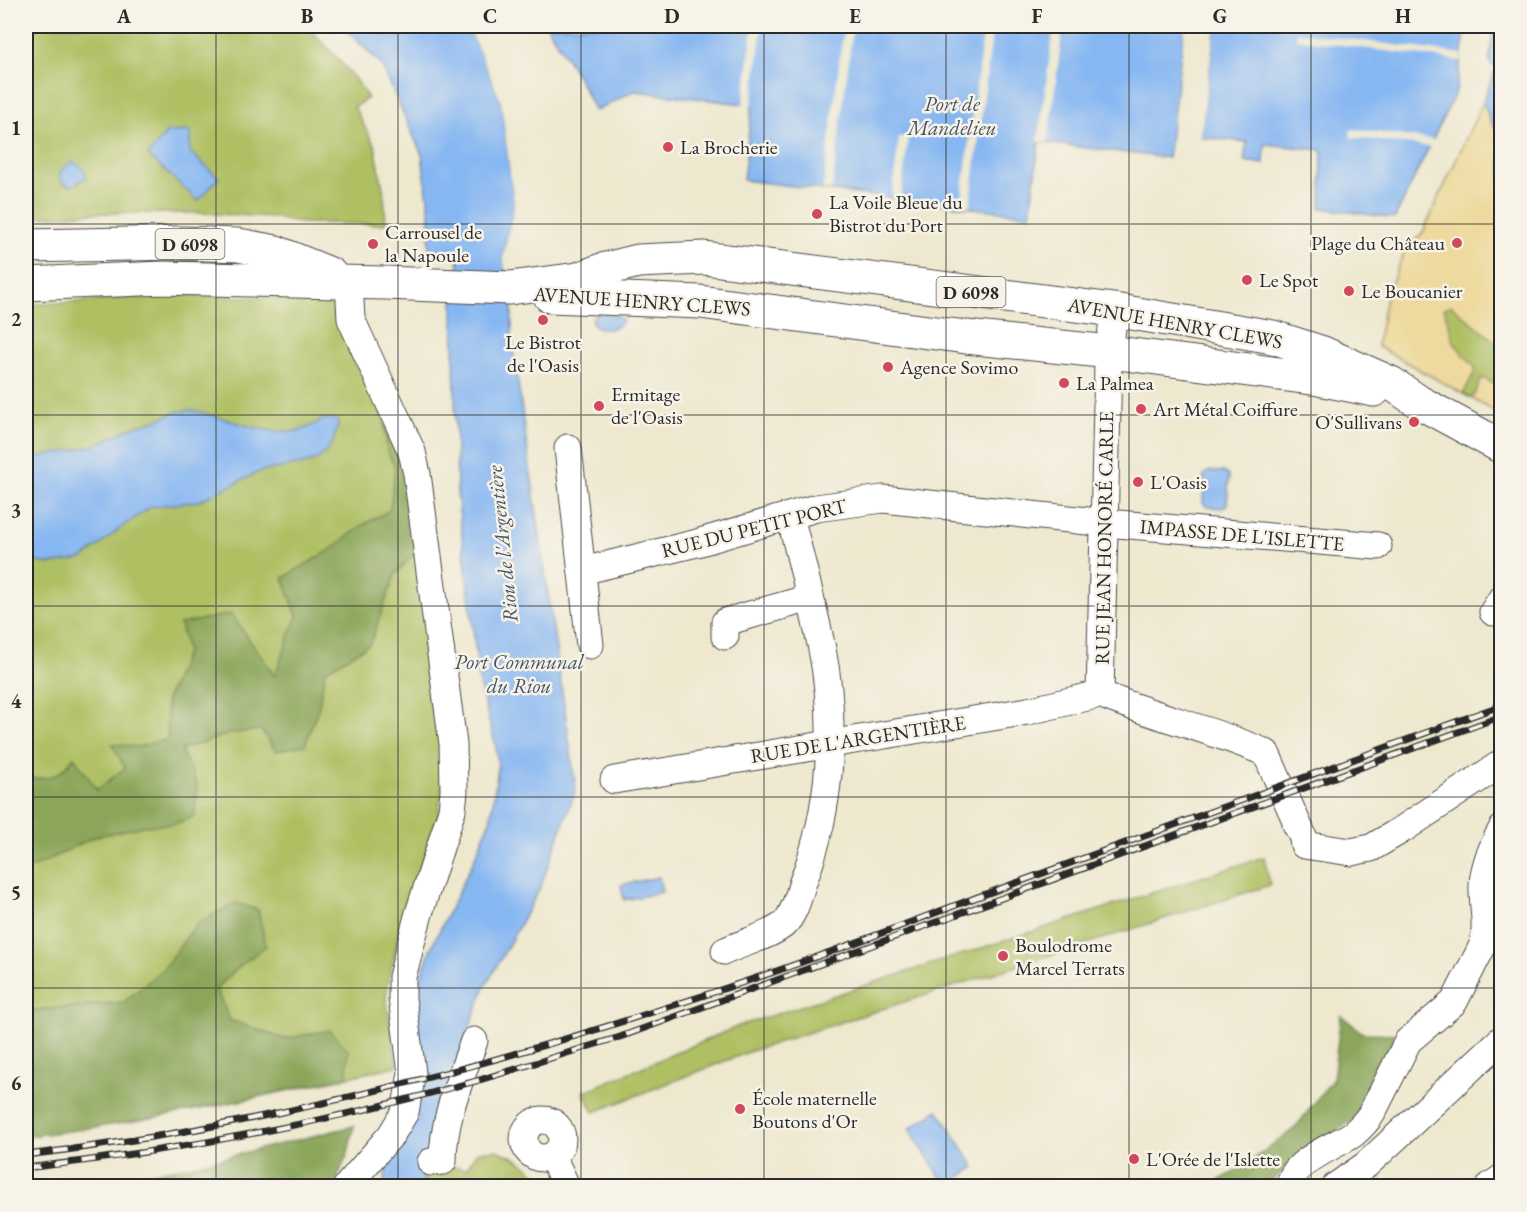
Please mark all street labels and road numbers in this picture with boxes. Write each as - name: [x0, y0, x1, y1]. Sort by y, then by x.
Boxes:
- road number: D 6098: [156, 229, 225, 259]
- road number: D 6098: [936, 277, 1006, 307]
- street label: AVENUE HENRY CLEWS: [532, 280, 751, 322]
- street label: AVENUE HENRY CLEWS: [1065, 291, 1284, 355]
- street label: RUE JEAN HONORÉ CARLE: [1089, 411, 1119, 665]
- street label: RUE DU PETIT PORT: [659, 492, 850, 564]
- street label: IMPASSE DE L'ISLETTE: [1139, 513, 1345, 557]
- street label: RUE DE L'ARGENTIÈRE: [749, 709, 967, 769]

